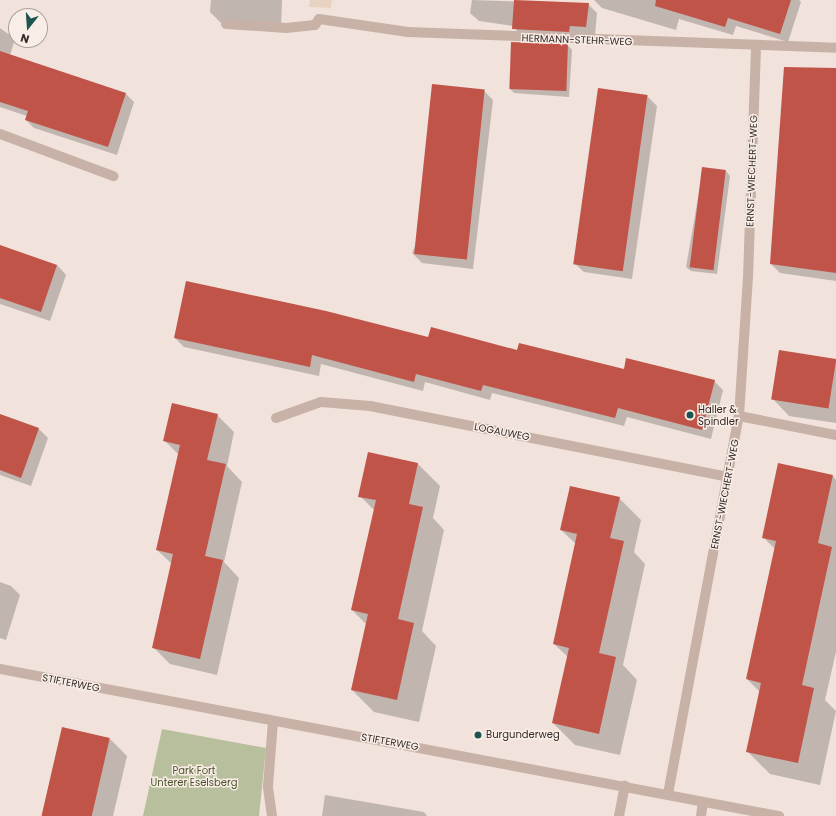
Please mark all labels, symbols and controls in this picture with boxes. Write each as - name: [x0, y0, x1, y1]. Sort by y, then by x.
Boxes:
- north arrow: [8, 8, 48, 48]
- text: N: [18, 30, 31, 47]
- street label: HERMANN-STEHR-WEG: [522, 32, 632, 48]
- street label: ERNST-WIECHERT-WEG: [744, 115, 760, 227]
- place label: Haller & Spindler: [698, 403, 739, 426]
- marker: Haller & Spindler: [685, 410, 695, 420]
- street label: LOGAUWEG: [473, 421, 531, 443]
- street label: ERNST-WIECHERT-WEG: [708, 438, 742, 550]
- street label: STIFTERWEG: [41, 672, 101, 694]
- place label: Burgunderweg: [486, 729, 560, 741]
- marker: Burgunderweg: [473, 730, 483, 740]
- street label: STIFTERWEG: [360, 731, 420, 753]
- park label: Park Fort Unterer Eselsberg: [151, 764, 237, 788]

